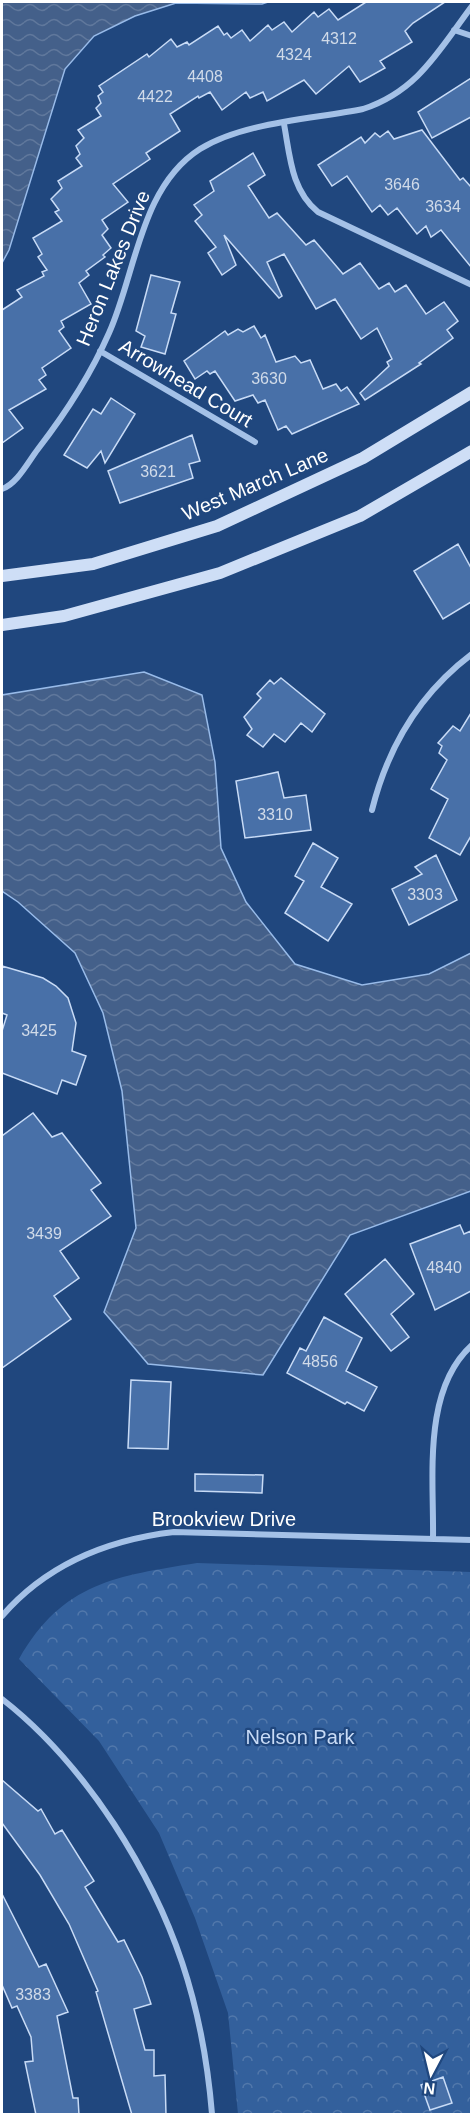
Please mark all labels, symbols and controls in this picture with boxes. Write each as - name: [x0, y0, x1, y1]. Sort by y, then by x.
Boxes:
- house number: 4312: [321, 30, 357, 47]
- house number: 4324: [276, 46, 312, 63]
- house number: 4408: [187, 68, 223, 85]
- house number: 4422: [137, 88, 173, 105]
- house number: 3646: [384, 176, 420, 193]
- street label: Heron Lakes Drive: [72, 187, 154, 349]
- house number: 3634: [425, 198, 461, 215]
- street label: Arrowhead Court: [116, 335, 257, 432]
- house number: 3630: [251, 370, 287, 387]
- street label: West March Lane: [179, 443, 331, 525]
- house number: 3621: [140, 463, 176, 480]
- house number: 3310: [257, 806, 293, 823]
- house number: 3303: [407, 886, 443, 903]
- house number: 3425: [21, 1022, 57, 1039]
- house number: 3439: [26, 1225, 62, 1242]
- house number: 4840: [426, 1259, 462, 1276]
- house number: 4856: [302, 1353, 338, 1370]
- street label: Brookview Drive: [152, 1508, 296, 1530]
- park label: Nelson Park: [246, 1726, 355, 1748]
- house number: 3383: [15, 1986, 51, 2003]
- north arrow: [401, 2044, 461, 2104]
- text: N: [422, 2079, 436, 2098]

